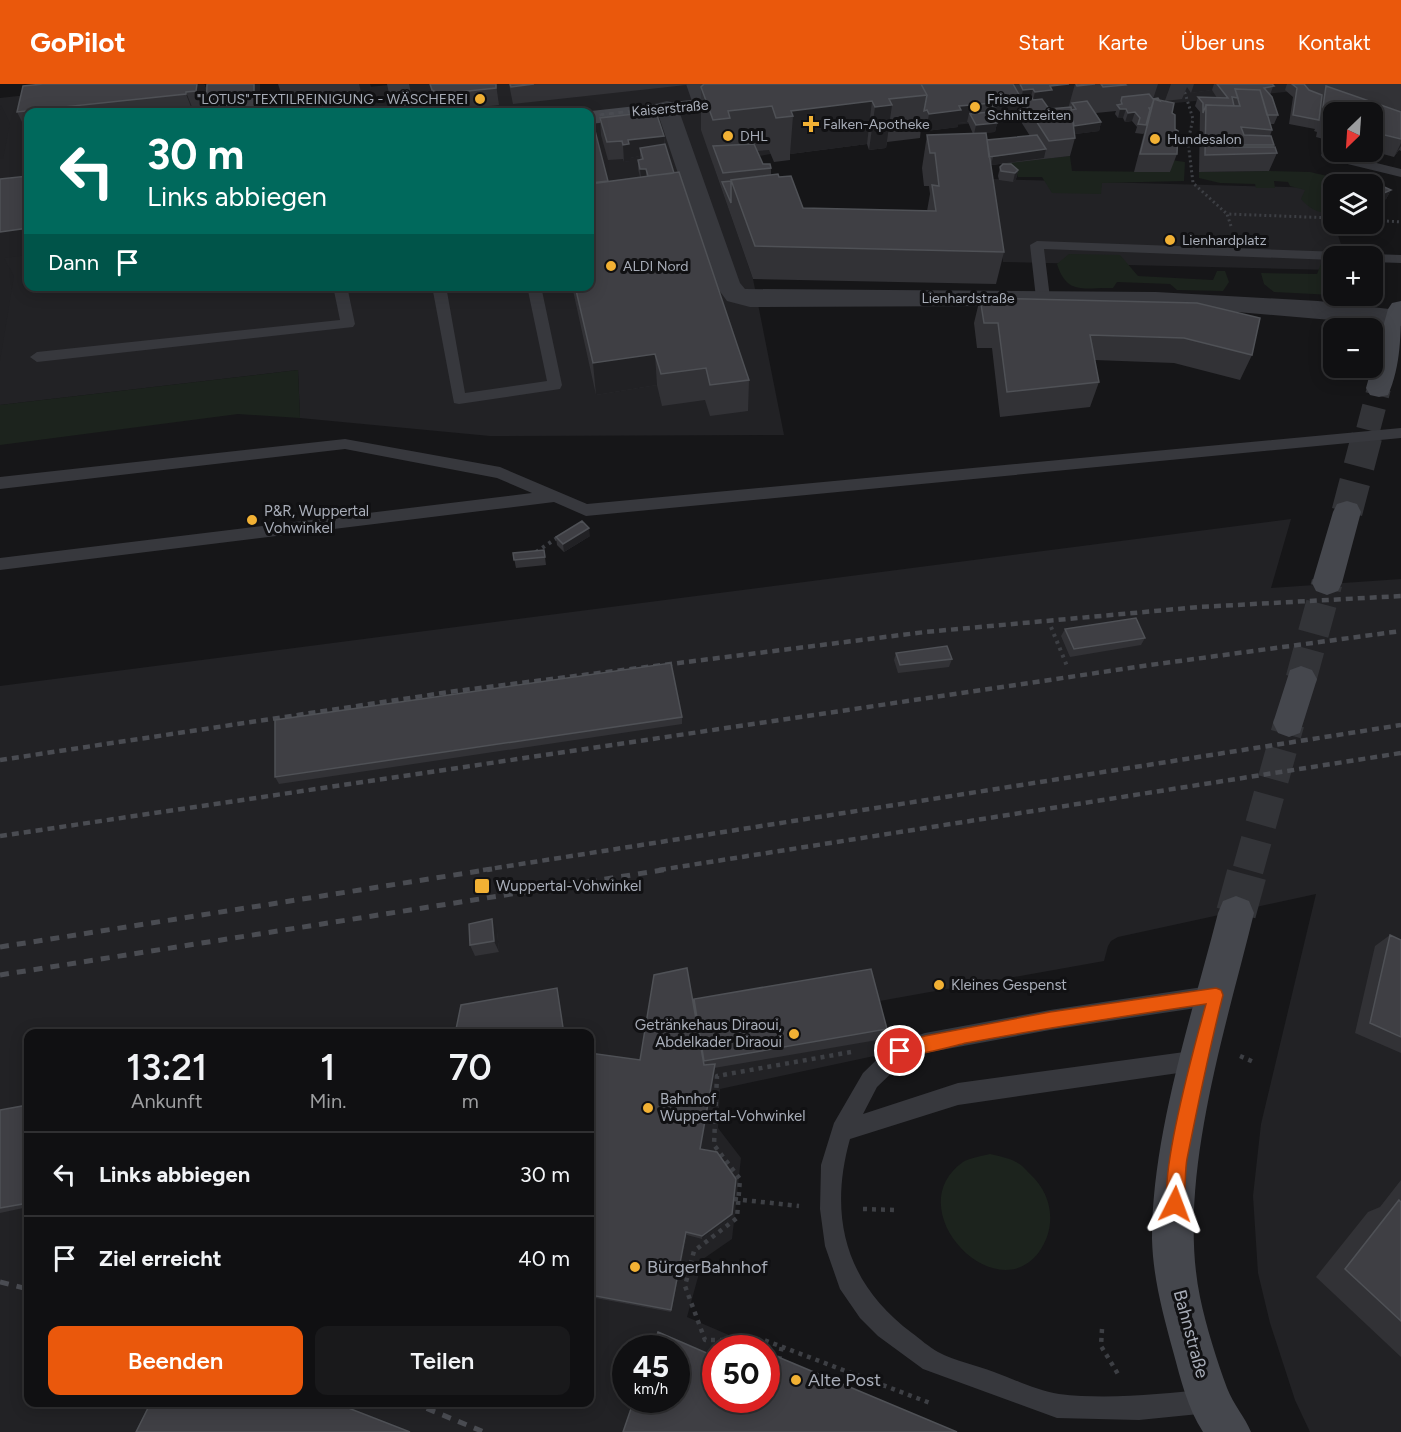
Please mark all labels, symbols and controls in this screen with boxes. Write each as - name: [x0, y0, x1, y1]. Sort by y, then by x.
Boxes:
- text: GoPilot: [30, 25, 126, 59]
- text: Start: [1018, 30, 1065, 55]
- text: Karte: [1098, 30, 1148, 55]
- text: Über uns: [1181, 30, 1265, 55]
- text: Kontakt: [1298, 30, 1371, 55]
- place label: "LOTUS" TEXTILREINIGUNG - WÄSCHEREI: [197, 91, 468, 108]
- place label: Friseur Schnittzeiten: [987, 91, 1071, 124]
- marker: "LOTUS" TEXTILREINIGUNG - WÄSCHEREI: [473, 92, 487, 106]
- street label: Kaiserstraße: [631, 97, 709, 120]
- marker: Friseur Schnittzeiten: [968, 100, 982, 114]
- north arrow: [1323, 102, 1383, 162]
- map controls: [1323, 102, 1383, 378]
- place label: Falken-Apotheke: [823, 116, 930, 133]
- marker: Falken-Apotheke: [804, 117, 818, 131]
- place label: DHL: [740, 128, 768, 145]
- text: 30 m: [147, 129, 244, 180]
- marker: DHL: [721, 129, 735, 143]
- place label: Hundesalon: [1167, 131, 1242, 148]
- icon: left: [48, 132, 126, 210]
- marker: Hundesalon: [1148, 132, 1162, 146]
- button: layers: [1323, 174, 1383, 234]
- text: Links abbiegen: [147, 180, 327, 213]
- place label: Lienhardplatz: [1182, 232, 1267, 249]
- marker: Lienhardplatz: [1163, 233, 1177, 247]
- icon: arrive: [111, 246, 144, 279]
- button: +: [1323, 246, 1383, 306]
- text: Dann: [48, 249, 99, 276]
- place label: ALDI Nord: [623, 258, 689, 275]
- marker: ALDI Nord: [604, 259, 618, 273]
- street label: Lienhardstraße: [921, 290, 1015, 307]
- button: −: [1323, 318, 1383, 378]
- place label: P&R, Wuppertal Vohwinkel: [264, 502, 369, 537]
- marker: P&R, Wuppertal Vohwinkel: [245, 513, 259, 527]
- marker: Wuppertal-Vohwinkel: [473, 877, 491, 895]
- place label: Wuppertal-Vohwinkel: [496, 877, 642, 895]
- place label: Kleines Gespenst: [951, 976, 1067, 994]
- marker: Kleines Gespenst: [932, 978, 946, 992]
- place label: Getränkehaus Diraoui, Abdelkader Diraoui: [635, 1016, 782, 1051]
- pin: [874, 1025, 925, 1076]
- marker: Getränkehaus Diraoui, Abdelkader Diraoui: [787, 1027, 801, 1041]
- icon: arrive: [883, 1034, 916, 1067]
- text: 13:21: [126, 1046, 207, 1089]
- text: 1: [320, 1046, 335, 1089]
- text: 70: [449, 1046, 492, 1089]
- text: Ankunft: [131, 1089, 203, 1113]
- text: Min.: [309, 1089, 346, 1113]
- text: m: [462, 1089, 479, 1113]
- place label: Bahnhof Wuppertal-Vohwinkel: [660, 1090, 806, 1125]
- marker: Bahnhof Wuppertal-Vohwinkel: [641, 1101, 655, 1115]
- icon: left: [48, 1158, 81, 1191]
- text: Links abbiegen: [99, 1161, 250, 1188]
- text: 30 m: [520, 1161, 570, 1188]
- position arrow: [1143, 1172, 1207, 1236]
- icon: arrive: [48, 1242, 81, 1275]
- text: Ziel erreicht: [99, 1245, 222, 1272]
- text: 40 m: [518, 1245, 570, 1272]
- place label: BürgerBahnhof: [647, 1256, 768, 1278]
- marker: BürgerBahnhof: [628, 1260, 642, 1274]
- street label: Bahnstraße: [1169, 1287, 1213, 1381]
- button: Beenden: [48, 1326, 303, 1395]
- button: Teilen: [315, 1326, 570, 1395]
- speed limit sign: 50: [702, 1335, 780, 1413]
- text: 45: [633, 1348, 669, 1385]
- place label: Alte Post: [808, 1369, 881, 1391]
- marker: Alte Post: [789, 1373, 803, 1387]
- text: km/h: [634, 1380, 668, 1398]

